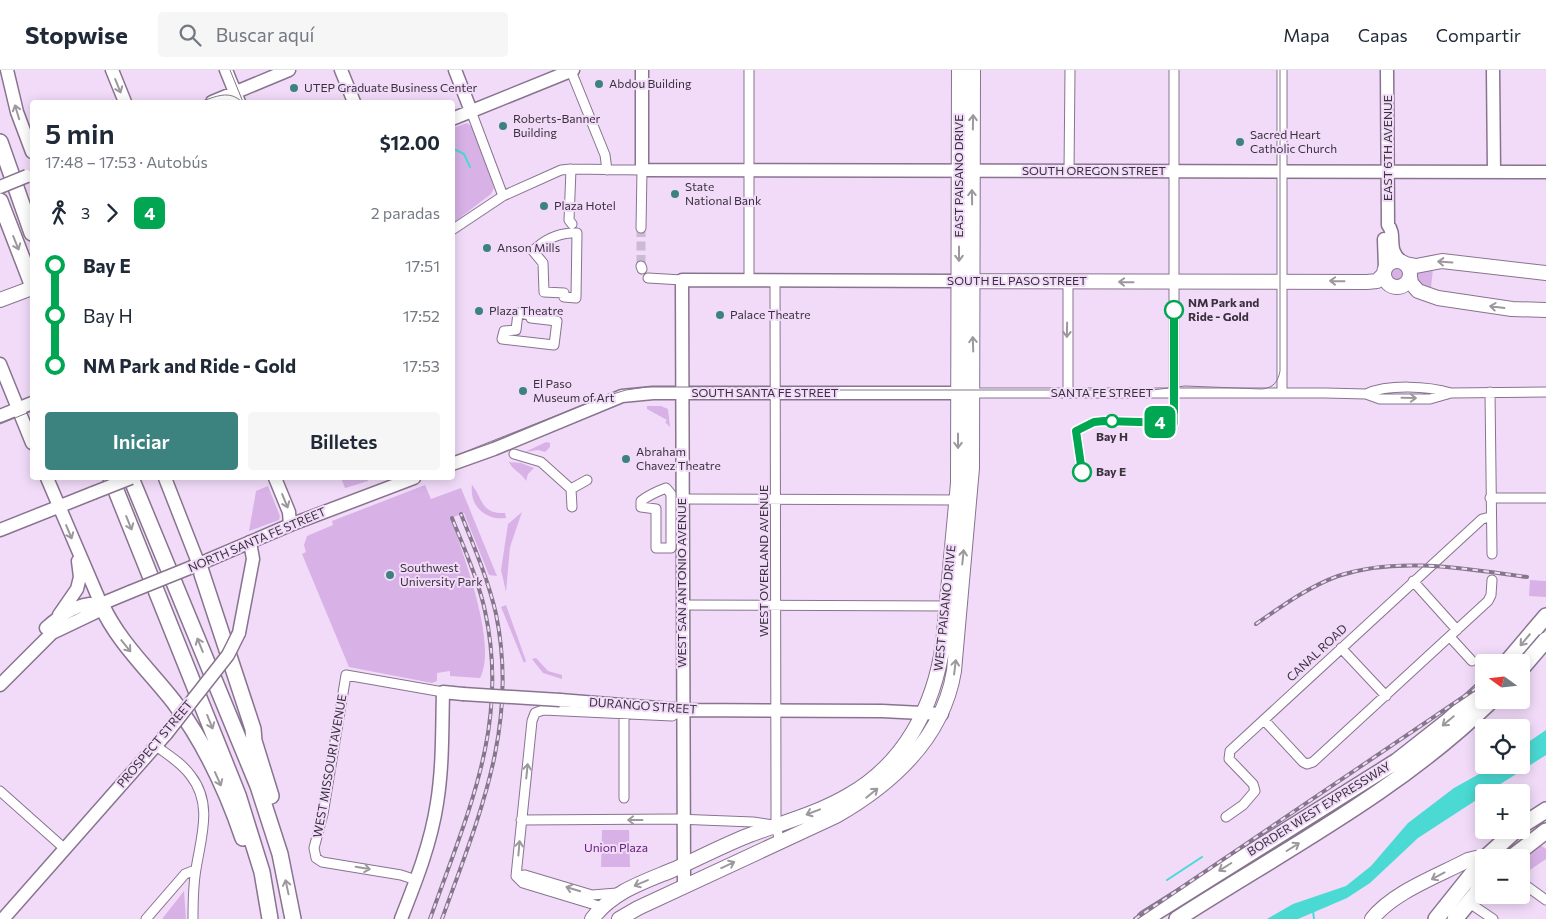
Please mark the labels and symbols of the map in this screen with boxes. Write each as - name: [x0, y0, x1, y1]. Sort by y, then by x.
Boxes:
- place label: Abdou Building: [609, 76, 692, 90]
- one-way arrow: [114, 78, 123, 93]
- marker: Abdou Building: [593, 78, 605, 90]
- place label: UTEP Graduate Business Center: [304, 80, 478, 94]
- marker: UTEP Graduate Business Center: [288, 82, 300, 94]
- street label: EAST 6TH AVENUE: [1380, 95, 1394, 201]
- one-way arrow: [12, 104, 22, 120]
- place label: Roberts-Banner Building: [513, 111, 601, 139]
- one-way arrow: [968, 114, 978, 130]
- street label: EAST PAISANO DRIVE: [951, 115, 965, 237]
- marker: Roberts-Banner Building: [497, 120, 509, 132]
- place label: Sacred Heart Catholic Church: [1250, 127, 1337, 155]
- marker: Sacred Heart Catholic Church: [1234, 136, 1246, 148]
- street label: SOUTH OREGON STREET: [1022, 163, 1166, 177]
- place label: State National Bank: [685, 179, 762, 207]
- marker: State National Bank: [669, 188, 681, 200]
- one-way arrow: [967, 189, 976, 205]
- place label: Plaza Hotel: [554, 198, 616, 212]
- marker: Plaza Hotel: [538, 200, 550, 212]
- one-way arrow: [12, 234, 21, 250]
- place label: Anson Mills: [497, 240, 560, 254]
- marker: Anson Mills: [481, 242, 493, 254]
- one-way arrow: [954, 246, 964, 262]
- one-way arrow: [1438, 257, 1454, 266]
- street label: SOUTH EL PASO STREET: [947, 273, 1087, 287]
- one-way arrow: [1118, 277, 1134, 287]
- one-way arrow: [1330, 277, 1346, 286]
- place label: NM Park and Ride - Gold: [1188, 295, 1259, 323]
- marker: NM Park and Ride - Gold: [1164, 300, 1184, 320]
- one-way arrow: [1490, 302, 1506, 312]
- place label: Plaza Theatre: [489, 303, 563, 317]
- marker: Plaza Theatre: [473, 305, 485, 317]
- place label: Palace Theatre: [730, 307, 811, 321]
- marker: Palace Theatre: [714, 309, 726, 321]
- one-way arrow: [1063, 322, 1072, 338]
- one-way arrow: [968, 336, 977, 352]
- place label: El Paso Museum of Art: [533, 376, 615, 404]
- marker: El Paso Museum of Art: [517, 385, 529, 397]
- street label: SOUTH SANTA FE STREET: [691, 385, 839, 399]
- street label: SANTA FE STREET: [1051, 385, 1154, 399]
- one-way arrow: [1400, 393, 1417, 403]
- line badge: 4: [1144, 406, 1176, 438]
- marker: Bay H: [1105, 414, 1119, 428]
- place label: Bay H: [1096, 429, 1128, 443]
- one-way arrow: [954, 433, 963, 449]
- place label: Abraham Chavez Theatre: [636, 444, 721, 472]
- marker: Abraham Chavez Theatre: [620, 453, 632, 465]
- marker: Bay E: [1072, 462, 1092, 482]
- place label: Bay E: [1096, 464, 1126, 478]
- street label: WEST OVERLAND AVENUE: [756, 485, 770, 637]
- one-way arrow: [280, 493, 290, 508]
- street label: WEST SAN ANTONIO AVENUE: [674, 498, 688, 668]
- street label: NORTH SANTA FE STREET: [186, 504, 328, 574]
- one-way arrow: [125, 515, 134, 530]
- one-way arrow: [65, 524, 75, 539]
- street label: WEST PAISANO DRIVE: [930, 544, 958, 672]
- one-way arrow: [958, 550, 968, 566]
- place label: Southwest University Park: [400, 560, 483, 588]
- marker: Southwest University Park: [384, 569, 396, 581]
- street label: CANAL ROAD: [1283, 621, 1350, 684]
- one-way arrow: [1520, 634, 1531, 647]
- one-way arrow: [195, 638, 205, 653]
- one-way arrow: [121, 639, 132, 652]
- north arrow: [1475, 654, 1530, 709]
- one-way arrow: [950, 660, 960, 676]
- street label: WEST MISSOURI AVENUE: [310, 693, 349, 839]
- street label: DURANGO STREET: [588, 694, 698, 716]
- street label: PROSPECT STREET: [114, 697, 195, 790]
- one-way arrow: [205, 714, 215, 729]
- one-way arrow: [1442, 715, 1455, 726]
- street label: BORDER WEST EXPRESSWAY: [1244, 758, 1393, 858]
- one-way arrow: [522, 763, 531, 779]
- one-way arrow: [214, 771, 223, 786]
- one-way arrow: [866, 787, 879, 798]
- one-way arrow: [805, 808, 821, 817]
- one-way arrow: [627, 815, 643, 825]
- one-way arrow: [514, 840, 523, 856]
- park label: Union Plaza: [584, 840, 648, 854]
- one-way arrow: [1285, 842, 1299, 852]
- one-way arrow: [720, 860, 735, 870]
- one-way arrow: [1218, 862, 1232, 872]
- one-way arrow: [355, 864, 371, 874]
- one-way arrow: [1430, 871, 1445, 881]
- one-way arrow: [282, 879, 291, 895]
- one-way arrow: [634, 879, 649, 889]
- one-way arrow: [566, 884, 582, 894]

